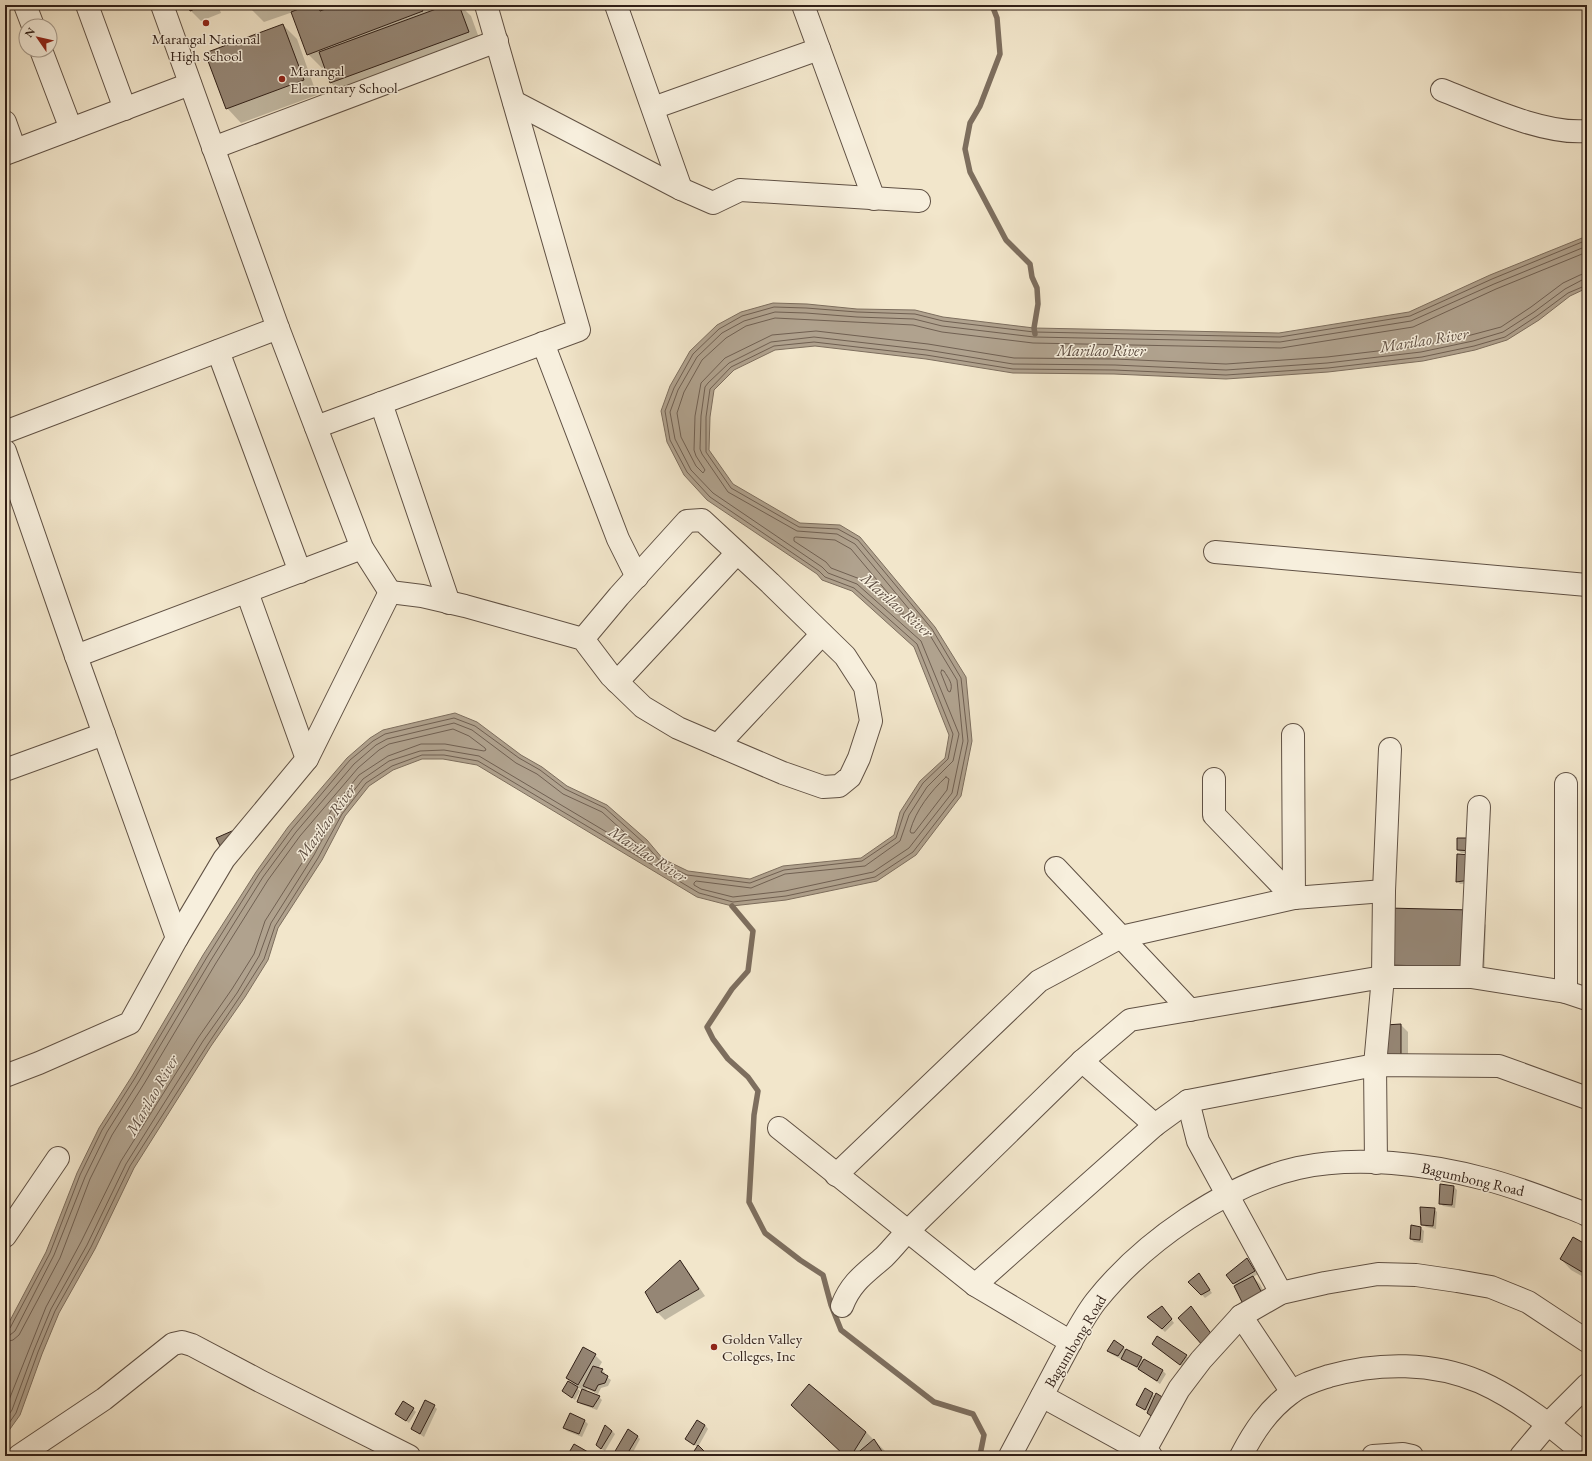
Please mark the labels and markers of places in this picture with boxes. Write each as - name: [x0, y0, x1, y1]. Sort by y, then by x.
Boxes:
- marker: Marangal National High School: [201, 18, 211, 28]
- place label: Marangal National High School: [152, 29, 261, 65]
- place label: Marangal Elementary School: [290, 61, 398, 97]
- marker: Marangal Elementary School: [277, 74, 287, 84]
- place label: Golden Valley Colleges, Inc: [722, 1329, 803, 1365]
- marker: Golden Valley Colleges, Inc: [709, 1342, 719, 1352]

